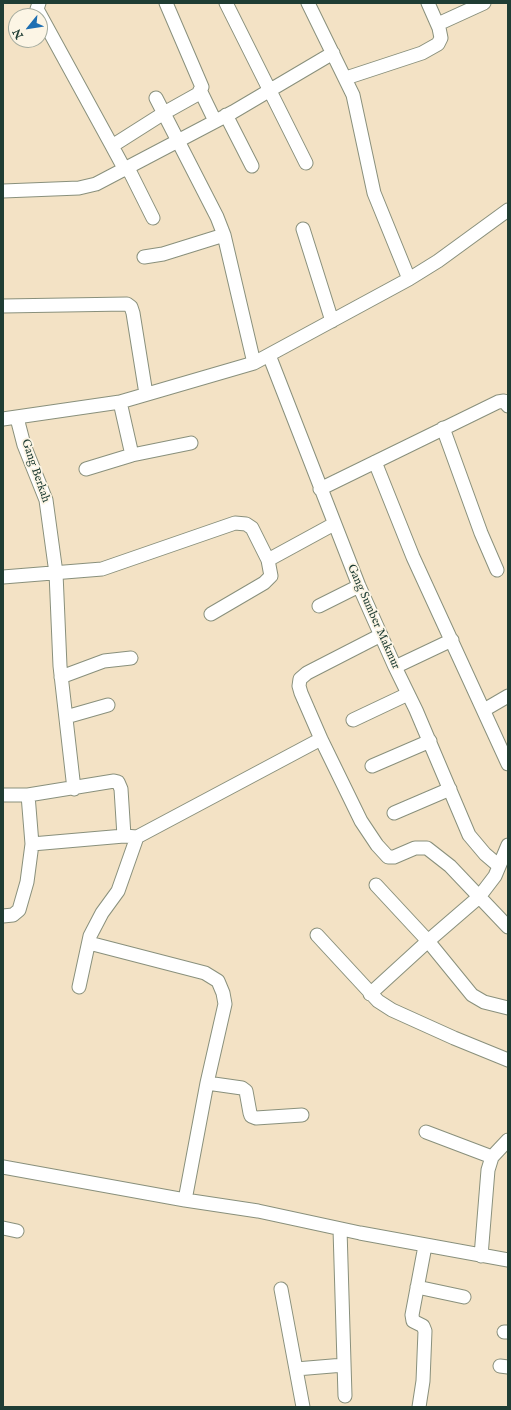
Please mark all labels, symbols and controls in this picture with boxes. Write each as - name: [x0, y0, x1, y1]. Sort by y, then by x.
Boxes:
- north arrow: [8, 8, 48, 48]
- text: N: [10, 26, 27, 41]
- street label: Gang Berkah: [17, 437, 53, 505]
- street label: Gang Sumber Makmur: [343, 562, 403, 672]

